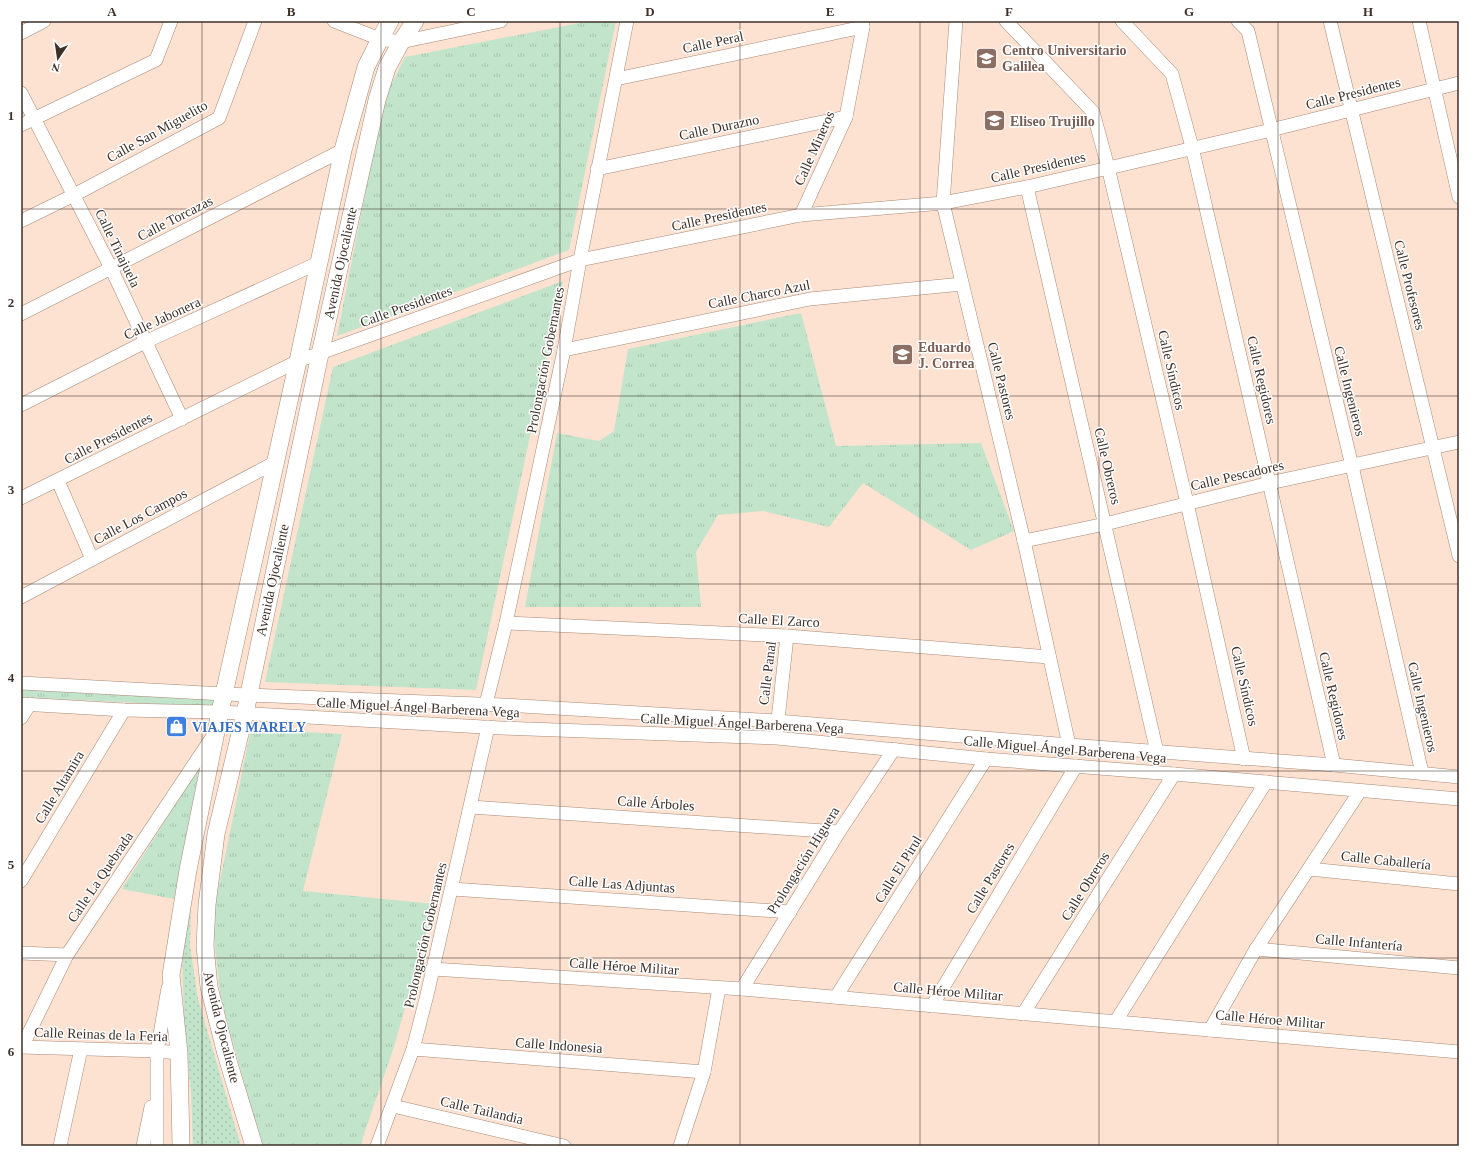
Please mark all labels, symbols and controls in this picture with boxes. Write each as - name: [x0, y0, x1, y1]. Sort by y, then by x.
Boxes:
- text: A: [107, 4, 117, 19]
- text: B: [287, 4, 296, 19]
- text: C: [466, 4, 476, 19]
- text: D: [645, 4, 655, 19]
- text: E: [826, 4, 834, 19]
- text: F: [1005, 4, 1013, 19]
- text: G: [1184, 4, 1194, 19]
- text: H: [1363, 4, 1373, 19]
- street label: Calle Peral: [681, 29, 745, 56]
- north arrow: [38, 38, 78, 78]
- place label: Centro Universitario Galilea: [1002, 43, 1127, 74]
- school or university icon: Centro Universitario Galilea: [974, 45, 1000, 71]
- text: N: [50, 61, 61, 74]
- street label: Calle Presidentes: [1304, 74, 1402, 112]
- street label: Calle San Miguelito: [104, 98, 210, 165]
- text: 1: [8, 108, 14, 123]
- school or university icon: Eliseo Trujillo: [981, 108, 1007, 134]
- street label: Calle Mineros: [791, 109, 838, 188]
- street label: Calle Durazno: [678, 112, 760, 143]
- place label: Eliseo Trujillo: [1010, 114, 1095, 129]
- street label: Calle Presidentes: [989, 149, 1087, 186]
- street label: Calle Torcazas: [135, 193, 215, 244]
- street label: Calle Presidentes: [670, 199, 768, 234]
- street label: Avenida Ojocaliente: [321, 206, 360, 321]
- street label: Calle Tinajuela: [92, 207, 143, 290]
- street label: Calle Profesores: [1391, 239, 1428, 332]
- street label: Calle Charco Azul: [707, 277, 811, 312]
- street label: Calle Presidentes: [358, 283, 454, 330]
- street label: Prolongación Gobernantes: [524, 286, 567, 435]
- street label: Calle Jabonera: [122, 294, 204, 343]
- text: 2: [8, 295, 14, 310]
- street label: Calle Síndicos: [1155, 329, 1188, 411]
- street label: Calle Regidores: [1244, 335, 1279, 426]
- place label: Eduardo J. Correa: [918, 340, 975, 371]
- street label: Calle Pastores: [985, 341, 1018, 422]
- school or university icon: Eduardo J. Correa: [889, 342, 915, 368]
- street label: Calle Ingenieros: [1331, 345, 1368, 438]
- street label: Calle Presidentes: [62, 410, 155, 467]
- street label: Calle Obreros: [1091, 426, 1124, 506]
- street label: Calle Pescadores: [1189, 457, 1285, 494]
- text: 3: [8, 482, 15, 497]
- street label: Calle Los Campos: [91, 486, 189, 547]
- street label: Avenida Ojocaliente: [253, 523, 292, 638]
- street label: Calle El Zarco: [738, 611, 820, 630]
- street label: Calle Panal: [756, 640, 779, 706]
- street label: Calle Síndicos: [1228, 645, 1261, 727]
- street label: Calle Regidores: [1316, 651, 1351, 742]
- street label: Calle Ingenieros: [1405, 661, 1440, 754]
- text: 4: [8, 670, 15, 685]
- street label: Calle Miguel Ángel Barberena Vega: [316, 694, 521, 720]
- street label: Calle Miguel Ángel Barberena Vega: [640, 710, 845, 736]
- shop icon: VIAJES MARELY: [164, 714, 190, 740]
- place label: VIAJES MARELY: [192, 720, 306, 735]
- street label: Calle Miguel Ángel Barberena Vega: [963, 732, 1168, 766]
- street label: Calle Altamira: [32, 748, 87, 826]
- street label: Calle Árboles: [617, 792, 695, 814]
- street label: Prolongación Higuera: [764, 803, 843, 917]
- street label: Calle La Quebrada: [65, 829, 137, 925]
- street label: Calle El Pirul: [872, 833, 925, 906]
- street label: Calle Pastores: [963, 840, 1017, 916]
- street label: Calle Caballería: [1340, 848, 1433, 873]
- street label: Calle Obreros: [1058, 849, 1112, 923]
- text: 5: [8, 857, 15, 872]
- street label: Prolongación Gobernantes: [401, 861, 450, 1009]
- street label: Calle Las Adjuntas: [568, 873, 676, 896]
- street label: Calle Infantería: [1315, 931, 1404, 954]
- street label: Calle Héroe Militar: [569, 955, 679, 978]
- street label: Avenida Ojocaliente: [200, 970, 243, 1084]
- street label: Calle Héroe Militar: [893, 979, 1004, 1004]
- street label: Calle Héroe Militar: [1215, 1007, 1326, 1032]
- street label: Calle Reinas de la Feria: [34, 1025, 169, 1044]
- street label: Calle Indonesia: [515, 1035, 604, 1056]
- text: 6: [8, 1044, 15, 1059]
- street label: Calle Tailandia: [439, 1094, 526, 1127]

